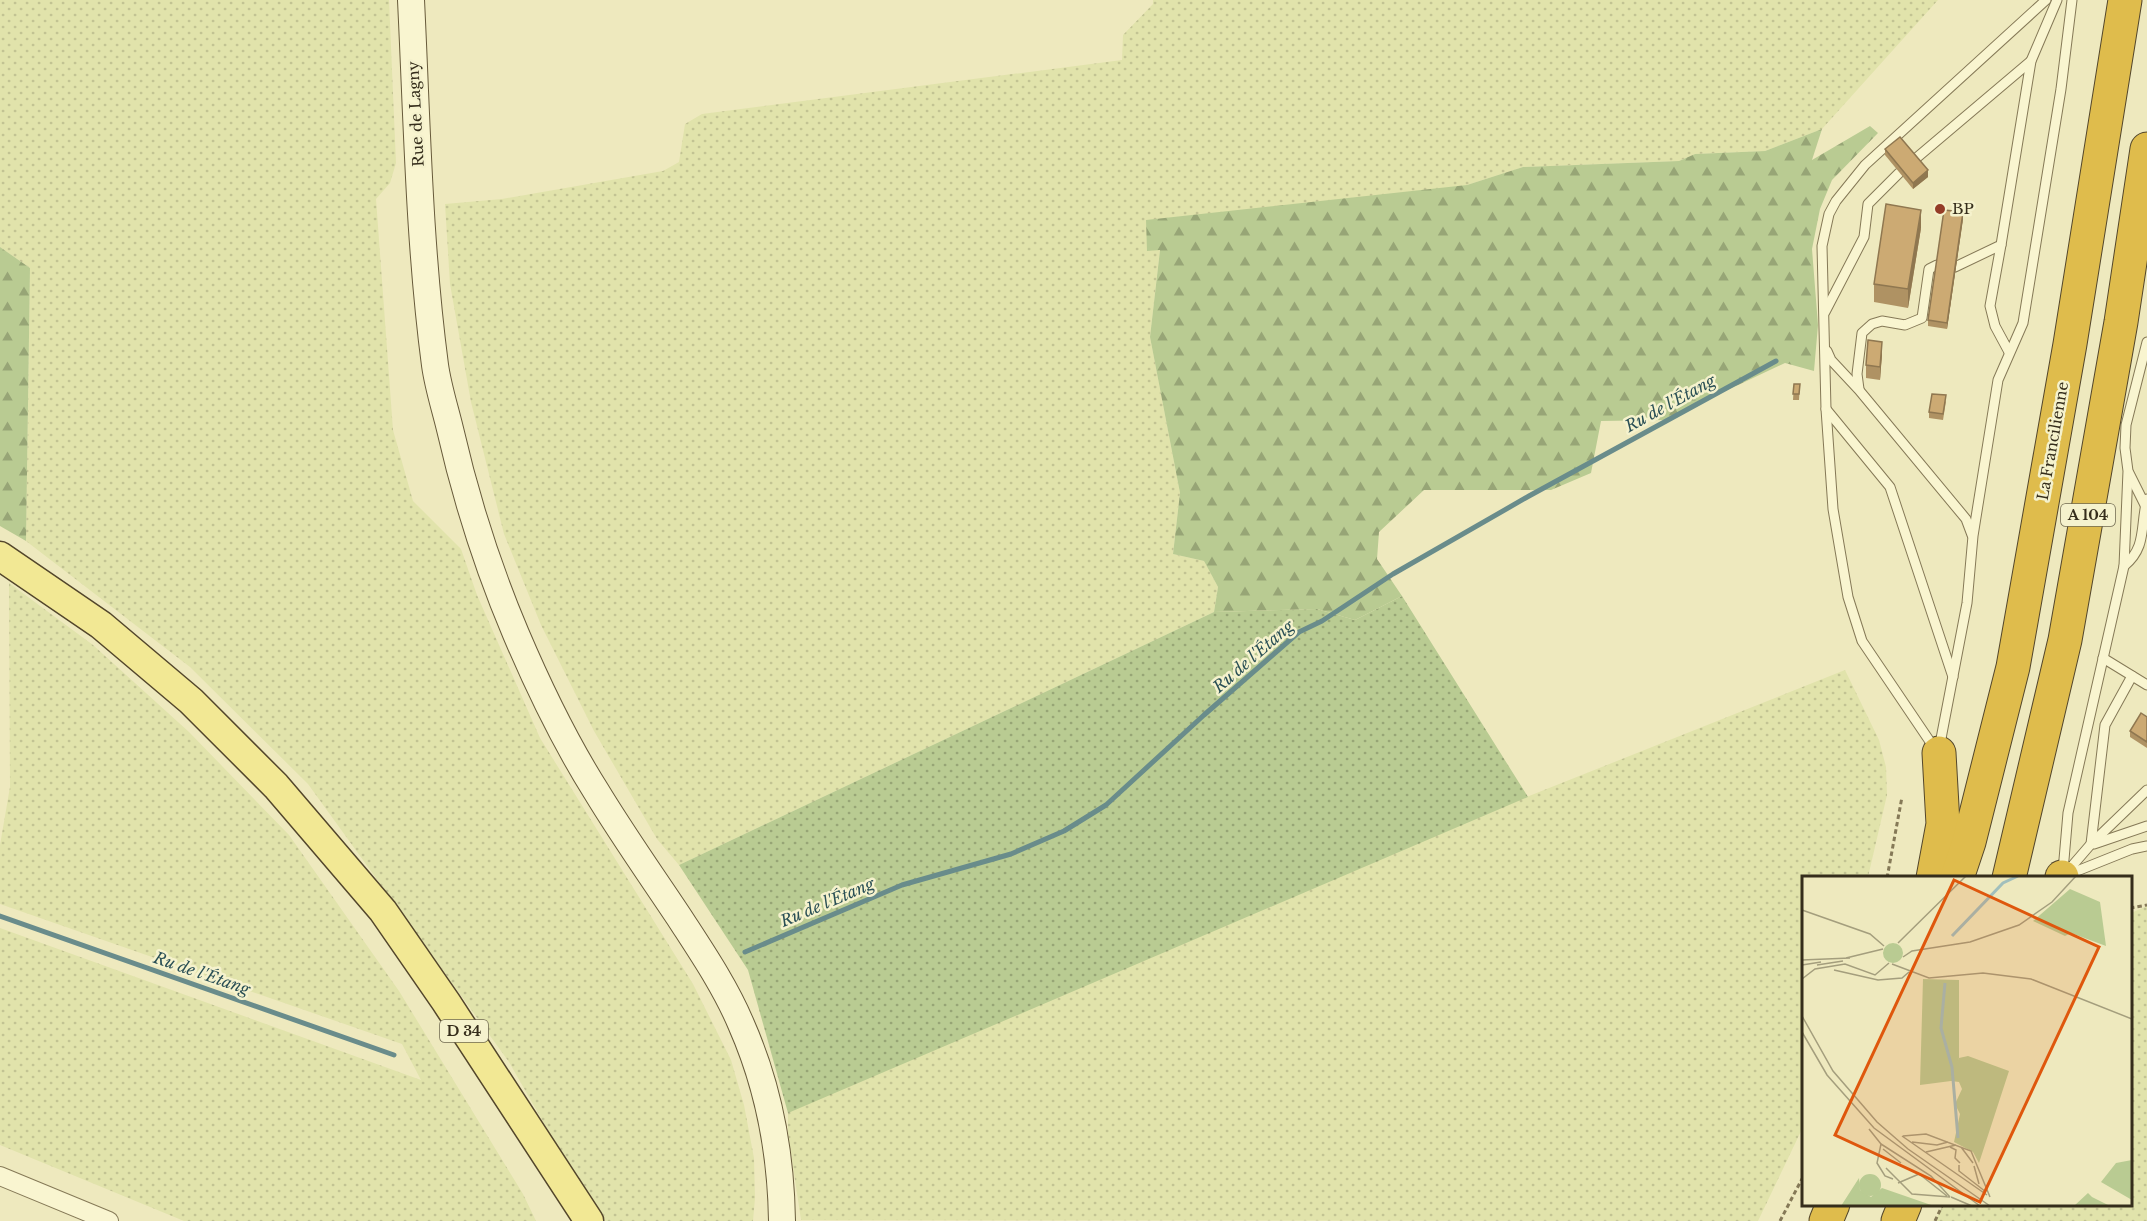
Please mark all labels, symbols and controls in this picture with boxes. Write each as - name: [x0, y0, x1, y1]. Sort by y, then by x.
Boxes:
- street label: Rue de Lagny: [403, 60, 428, 167]
- place label: BP: [1952, 199, 1974, 218]
- marker: BP: [1933, 202, 1947, 216]
- water label: Ru de l'Étang: [1620, 369, 1720, 437]
- street label: La Francilienne: [2033, 380, 2072, 502]
- road number: A 104: [2061, 504, 2115, 526]
- water label: Ru de l'Étang: [1208, 615, 1298, 697]
- water label: Ru de l'Étang: [776, 873, 878, 931]
- inset map: [1802, 876, 2132, 1206]
- water label: Ru de l'Étang: [150, 947, 254, 999]
- road number: D 34: [440, 1020, 488, 1042]

